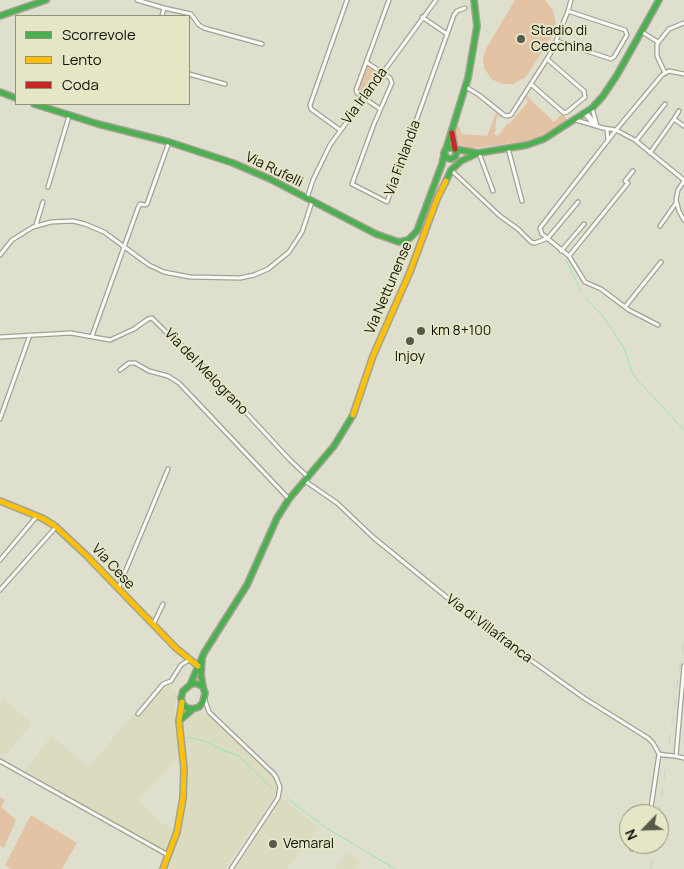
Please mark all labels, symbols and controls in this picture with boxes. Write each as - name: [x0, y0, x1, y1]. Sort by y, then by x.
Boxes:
- legend: [15, 15, 190, 105]
- place label: Stadio di Cecchina: [531, 23, 592, 56]
- text: Scorrevole: [62, 24, 136, 45]
- marker: Stadio di Cecchina: [515, 33, 527, 45]
- text: Lento: [62, 49, 102, 70]
- street label: Via Irlanda: [339, 64, 391, 128]
- text: Coda: [62, 74, 99, 95]
- street label: Via Finlandia: [382, 118, 424, 198]
- street label: Via Rufelli: [243, 149, 305, 191]
- street label: Via Nettunense: [362, 239, 416, 337]
- place label: km 8+100: [431, 323, 491, 339]
- street label: Via del Melograno: [161, 325, 251, 419]
- marker: km 8+100: [415, 325, 427, 337]
- marker: Injoy: [404, 335, 416, 347]
- place label: Injoy: [395, 349, 425, 365]
- street label: Via Cese: [88, 541, 138, 593]
- street label: Via di Villafranca: [443, 591, 535, 667]
- north arrow: [619, 804, 669, 854]
- text: N: [620, 826, 641, 843]
- place label: Vemaral: [283, 836, 334, 852]
- marker: Vemaral: [267, 838, 279, 850]

